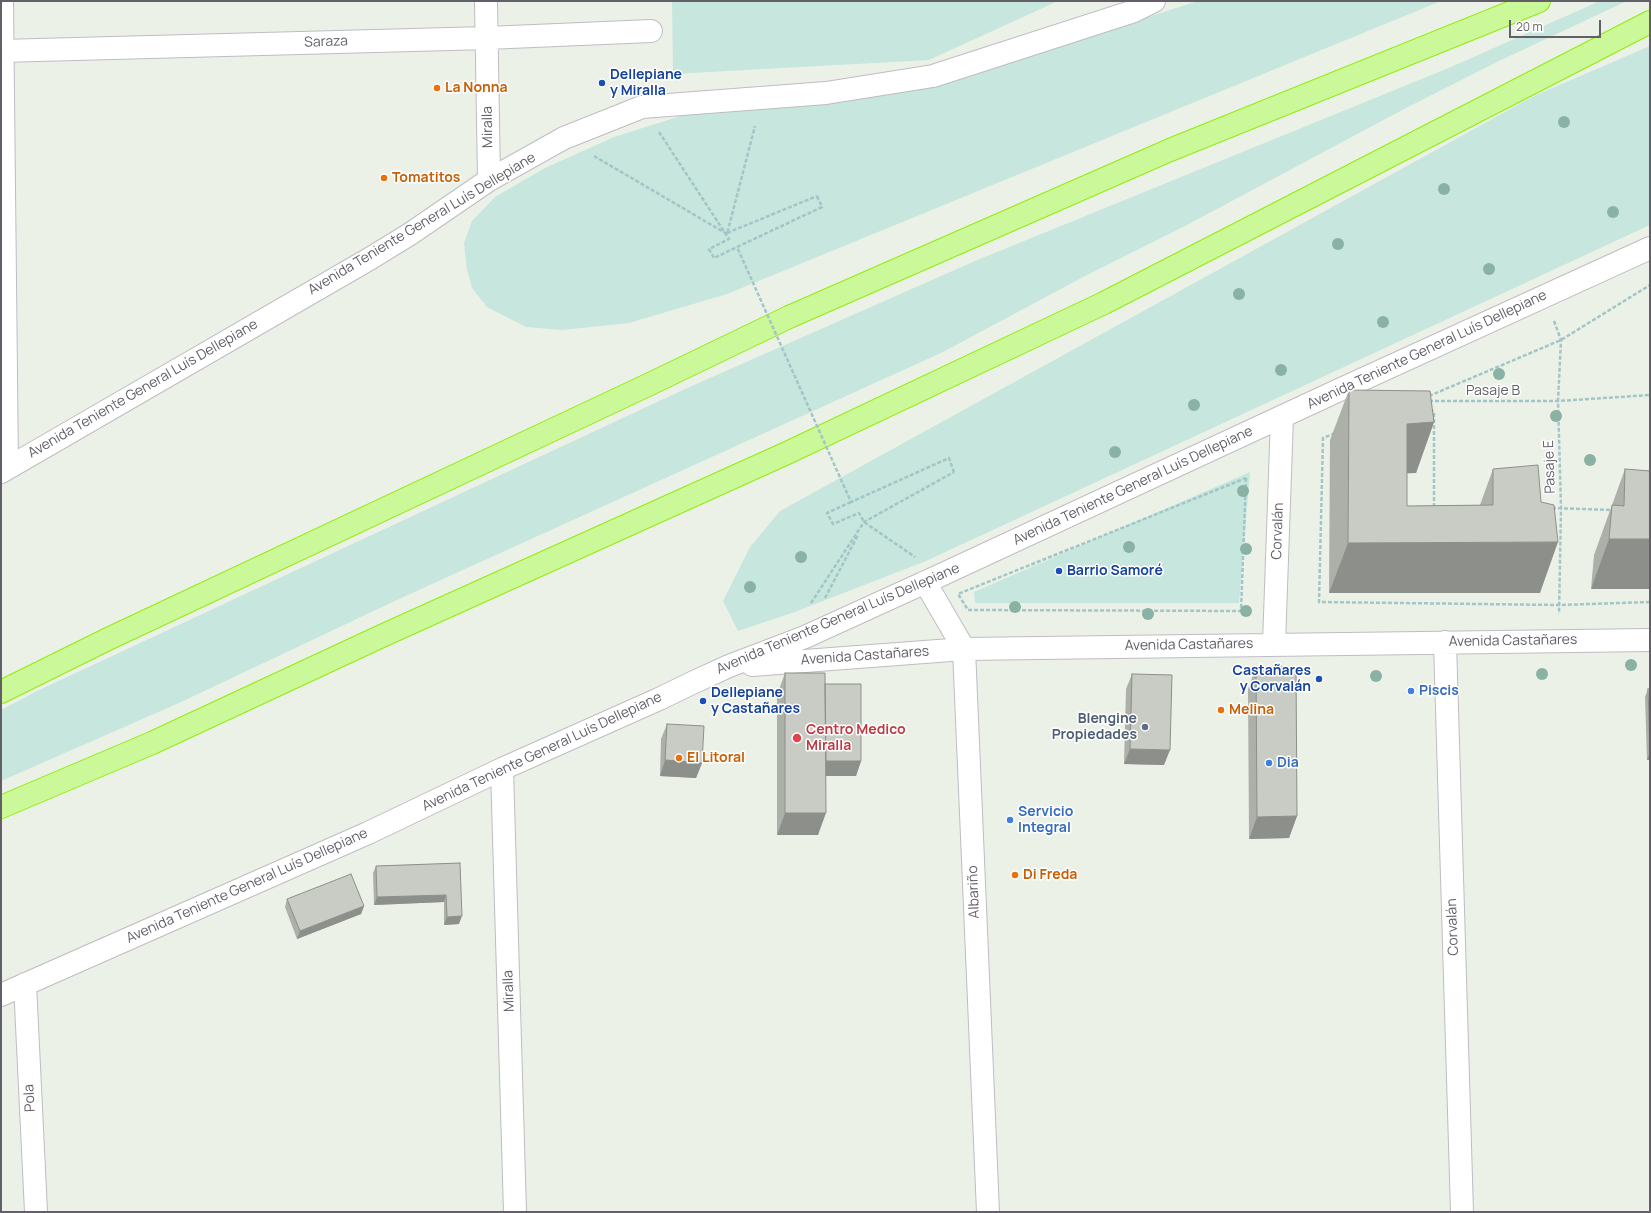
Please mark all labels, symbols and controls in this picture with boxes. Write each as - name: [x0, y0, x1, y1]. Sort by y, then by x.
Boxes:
- scale bar: [1511, 12, 1603, 38]
- text: 20 m: [1516, 18, 1543, 35]
- street label: Saraza: [304, 33, 348, 51]
- place label: Dellepiane y Miralla: [610, 67, 682, 100]
- marker: Dellepiane y Miralla: [597, 78, 607, 88]
- place label: La Nonna: [445, 80, 508, 96]
- marker: La Nonna: [432, 83, 442, 93]
- street label: Miralla: [479, 106, 497, 148]
- street label: Avenida Teniente General Luís Dellepiane: [305, 149, 539, 299]
- place label: Tomatitos: [392, 170, 460, 186]
- marker: Tomatitos: [379, 173, 389, 183]
- street label: Avenida Teniente General Luís Dellepiane: [1304, 287, 1550, 413]
- street label: Avenida Teniente General Luís Dellepiane: [25, 316, 261, 462]
- street label: Pasaje B: [1466, 383, 1520, 399]
- street label: Avenida Teniente General Luís Dellepiane: [1010, 423, 1256, 549]
- street label: Pasaje E: [1541, 440, 1559, 494]
- street label: Corvalán: [1269, 502, 1287, 560]
- street label: Avenida Teniente General Luís Dellepiane: [714, 560, 962, 678]
- place label: Barrio Samoré: [1067, 563, 1163, 579]
- marker: Barrio Samoré: [1054, 566, 1064, 576]
- street label: Avenida Castañares: [1449, 631, 1577, 651]
- street label: Avenida Castañares: [1125, 635, 1253, 655]
- street label: Avenida Castañares: [800, 643, 930, 669]
- place label: Castañares y Corvalán: [1233, 663, 1311, 696]
- marker: Castañares y Corvalán: [1314, 674, 1324, 684]
- place label: Piscis: [1419, 683, 1459, 699]
- place label: Dellepiane y Castañares: [711, 685, 800, 718]
- marker: Piscis: [1406, 686, 1416, 696]
- street label: Avenida Teniente General Luís Dellepiane: [419, 689, 665, 815]
- marker: Dellepiane y Castañares: [698, 696, 708, 706]
- place label: Melina: [1229, 702, 1274, 718]
- marker: Melina: [1216, 705, 1226, 715]
- place label: Blengine Propiedades: [1052, 711, 1137, 744]
- place label: Centro Medico Miralla: [806, 722, 906, 754]
- marker: Blengine Propiedades: [1140, 722, 1150, 732]
- marker: Centro Medico Miralla: [791, 732, 803, 744]
- place label: El Litoral: [687, 750, 745, 766]
- marker: El Litoral: [674, 753, 684, 763]
- place label: Dia: [1277, 755, 1299, 771]
- marker: Dia: [1264, 758, 1274, 768]
- place label: Servicio Integral: [1018, 804, 1073, 836]
- marker: Servicio Integral: [1005, 815, 1015, 825]
- street label: Avenida Teniente General Luís Dellepiane: [124, 825, 370, 947]
- street label: Albariño: [965, 865, 983, 919]
- place label: Di Freda: [1023, 867, 1077, 883]
- marker: Di Freda: [1010, 870, 1020, 880]
- street label: Corvalán: [1444, 898, 1462, 956]
- street label: Miralla: [500, 970, 518, 1012]
- street label: Pola: [21, 1084, 39, 1112]

